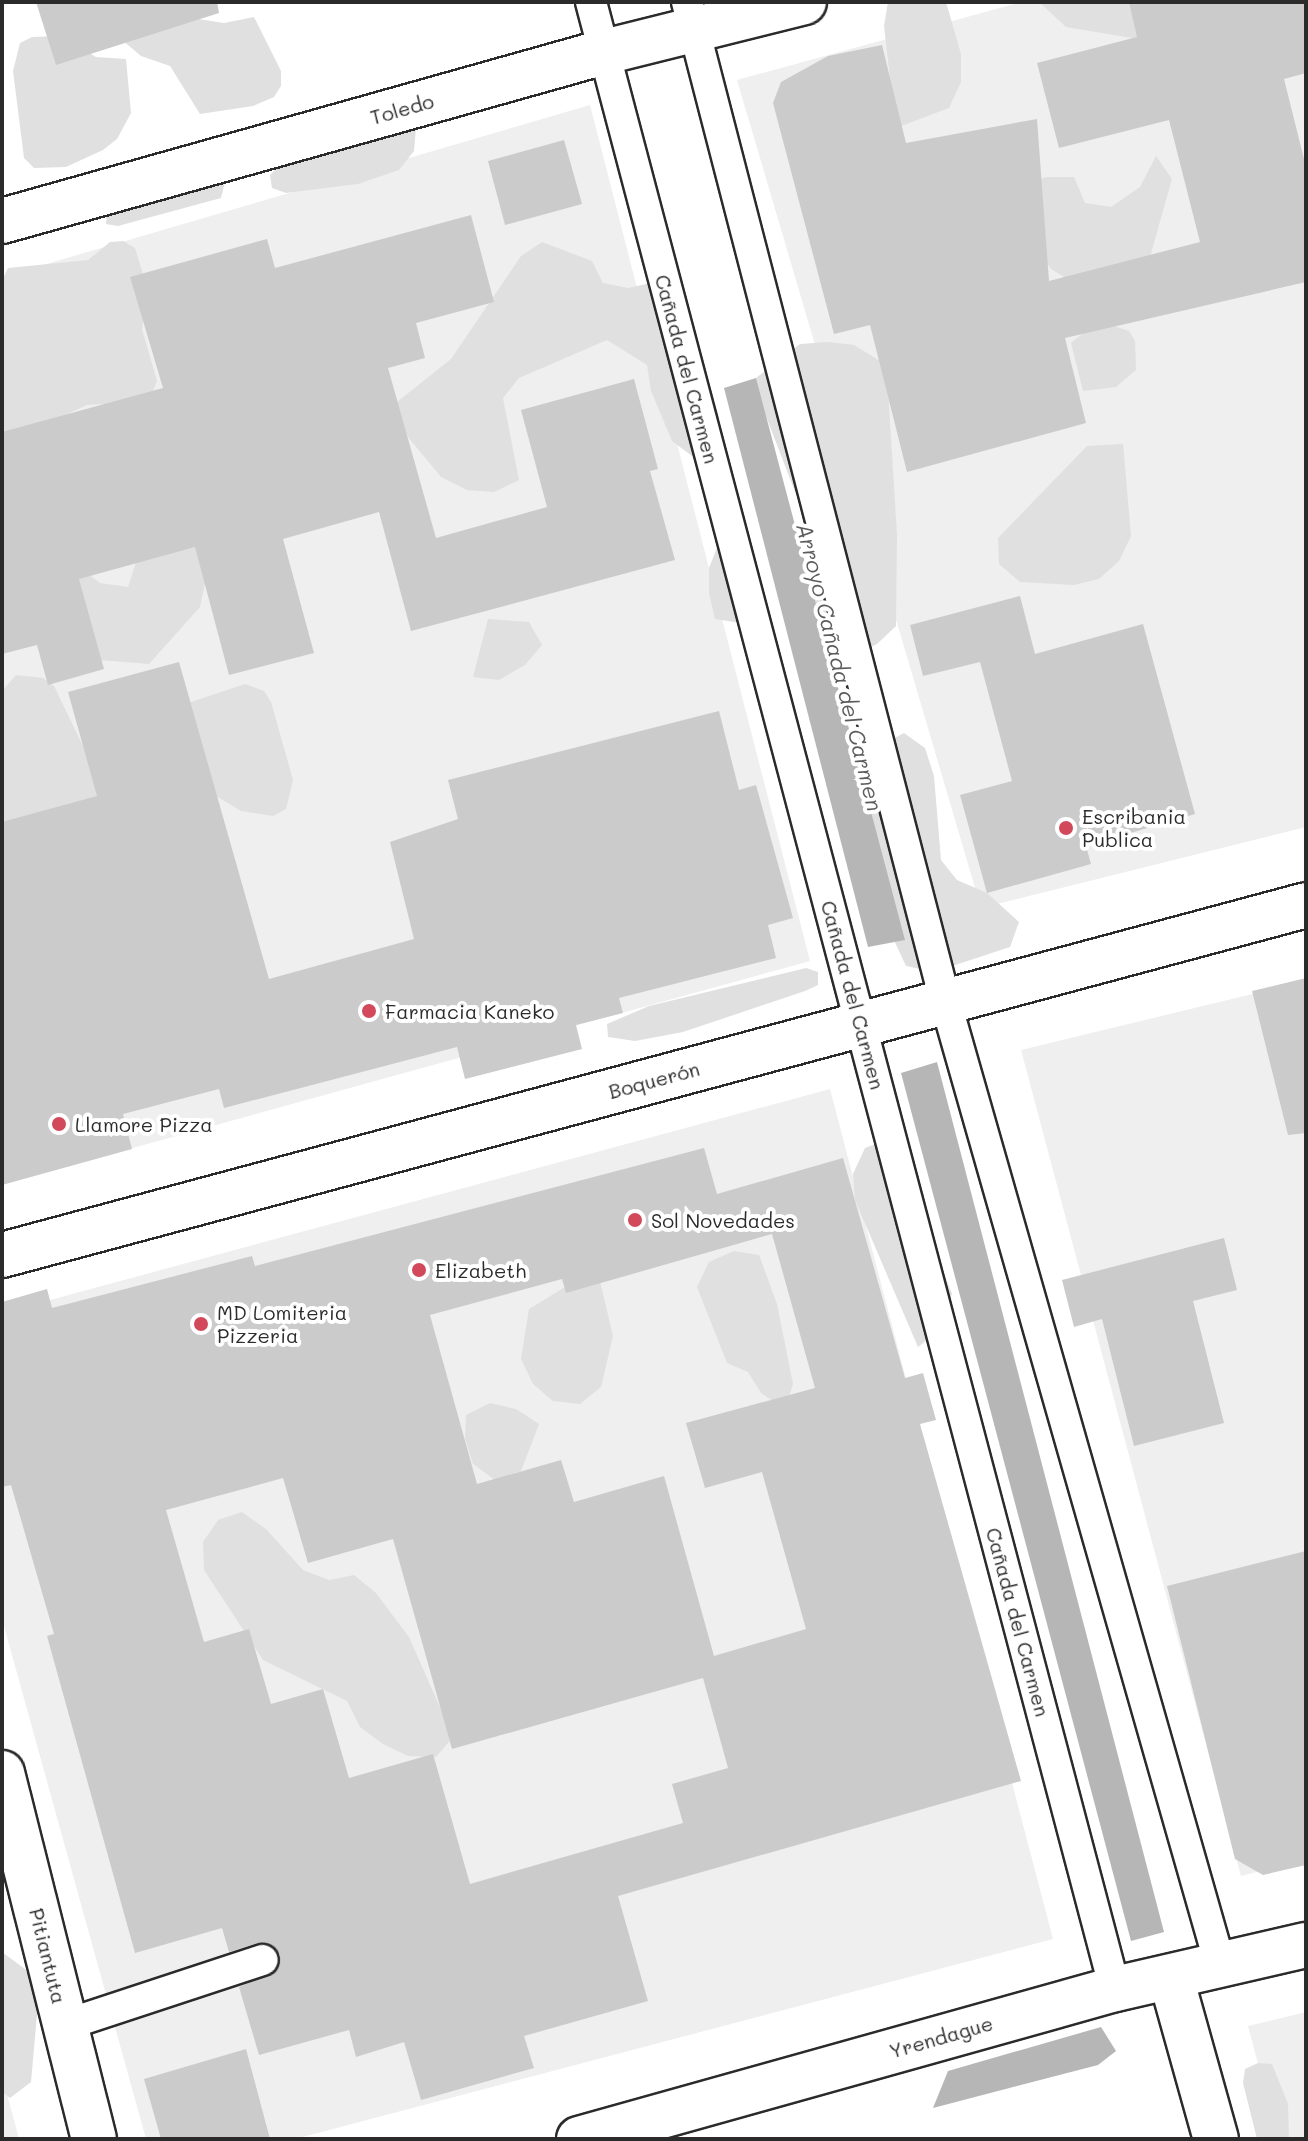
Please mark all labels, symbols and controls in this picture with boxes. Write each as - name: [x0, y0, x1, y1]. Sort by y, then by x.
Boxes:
- street label: Toledo: [367, 89, 437, 129]
- street label: Cañada del Carmen: [650, 272, 724, 466]
- water label: Arroyo Cañada del Carmen: [791, 520, 889, 814]
- place label: Escribania Publica: [1082, 804, 1186, 851]
- marker: Escribania Publica: [1057, 819, 1075, 837]
- street label: Cañada del Carmen: [816, 898, 890, 1092]
- place label: Farmacia Kaneko: [385, 999, 554, 1023]
- marker: Farmacia Kaneko: [360, 1002, 378, 1020]
- street label: Boquerón: [606, 1056, 702, 1104]
- place label: Llamore Pizza: [75, 1112, 213, 1136]
- marker: Llamore Pizza: [50, 1115, 68, 1133]
- place label: Sol Novedades: [651, 1208, 795, 1232]
- marker: Sol Novedades: [626, 1211, 644, 1229]
- place label: Elizabeth: [435, 1258, 526, 1282]
- marker: Elizabeth: [410, 1261, 428, 1279]
- place label: MD Lomiteria Pizzeria: [217, 1300, 347, 1347]
- marker: MD Lomiteria Pizzeria: [192, 1315, 210, 1333]
- street label: Cañada del Carmen: [981, 1525, 1055, 1719]
- street label: Pitiantuta: [25, 1906, 71, 2006]
- street label: Yrendague: [886, 2011, 996, 2063]

